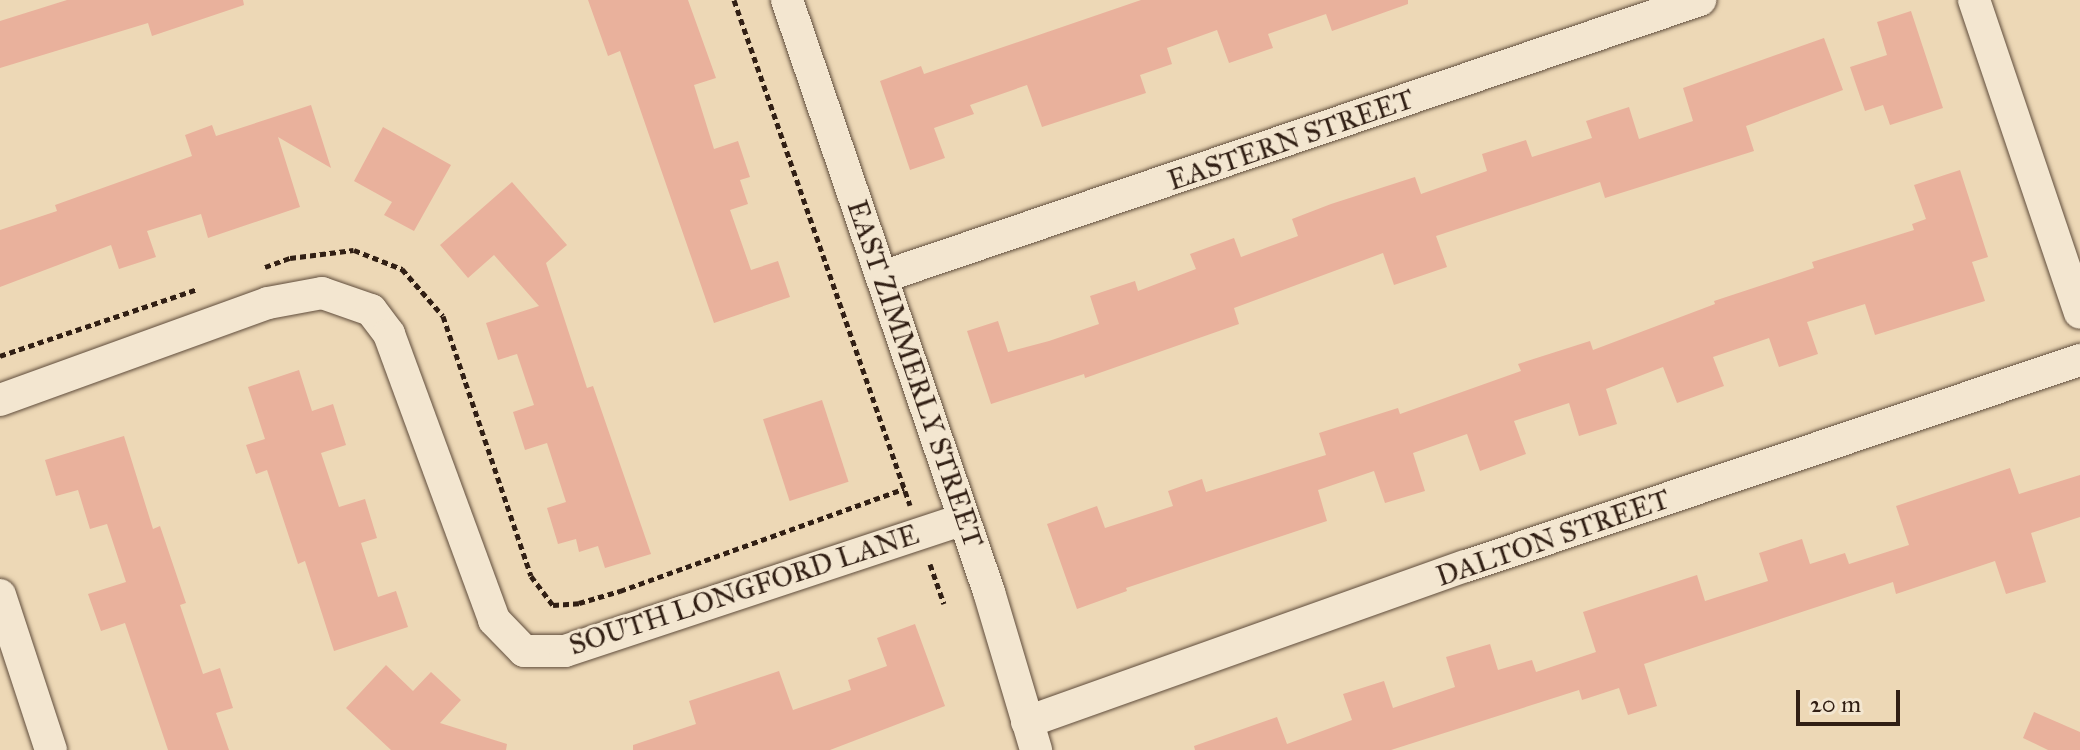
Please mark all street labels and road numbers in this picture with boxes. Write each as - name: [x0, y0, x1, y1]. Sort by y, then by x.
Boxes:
- street label: EASTERN STREET: [1164, 82, 1418, 198]
- street label: EAST ZIMMERLY STREET: [840, 196, 990, 552]
- street label: DALTON STREET: [1432, 482, 1674, 594]
- street label: SOUTH LONGFORD LANE: [565, 518, 923, 662]

